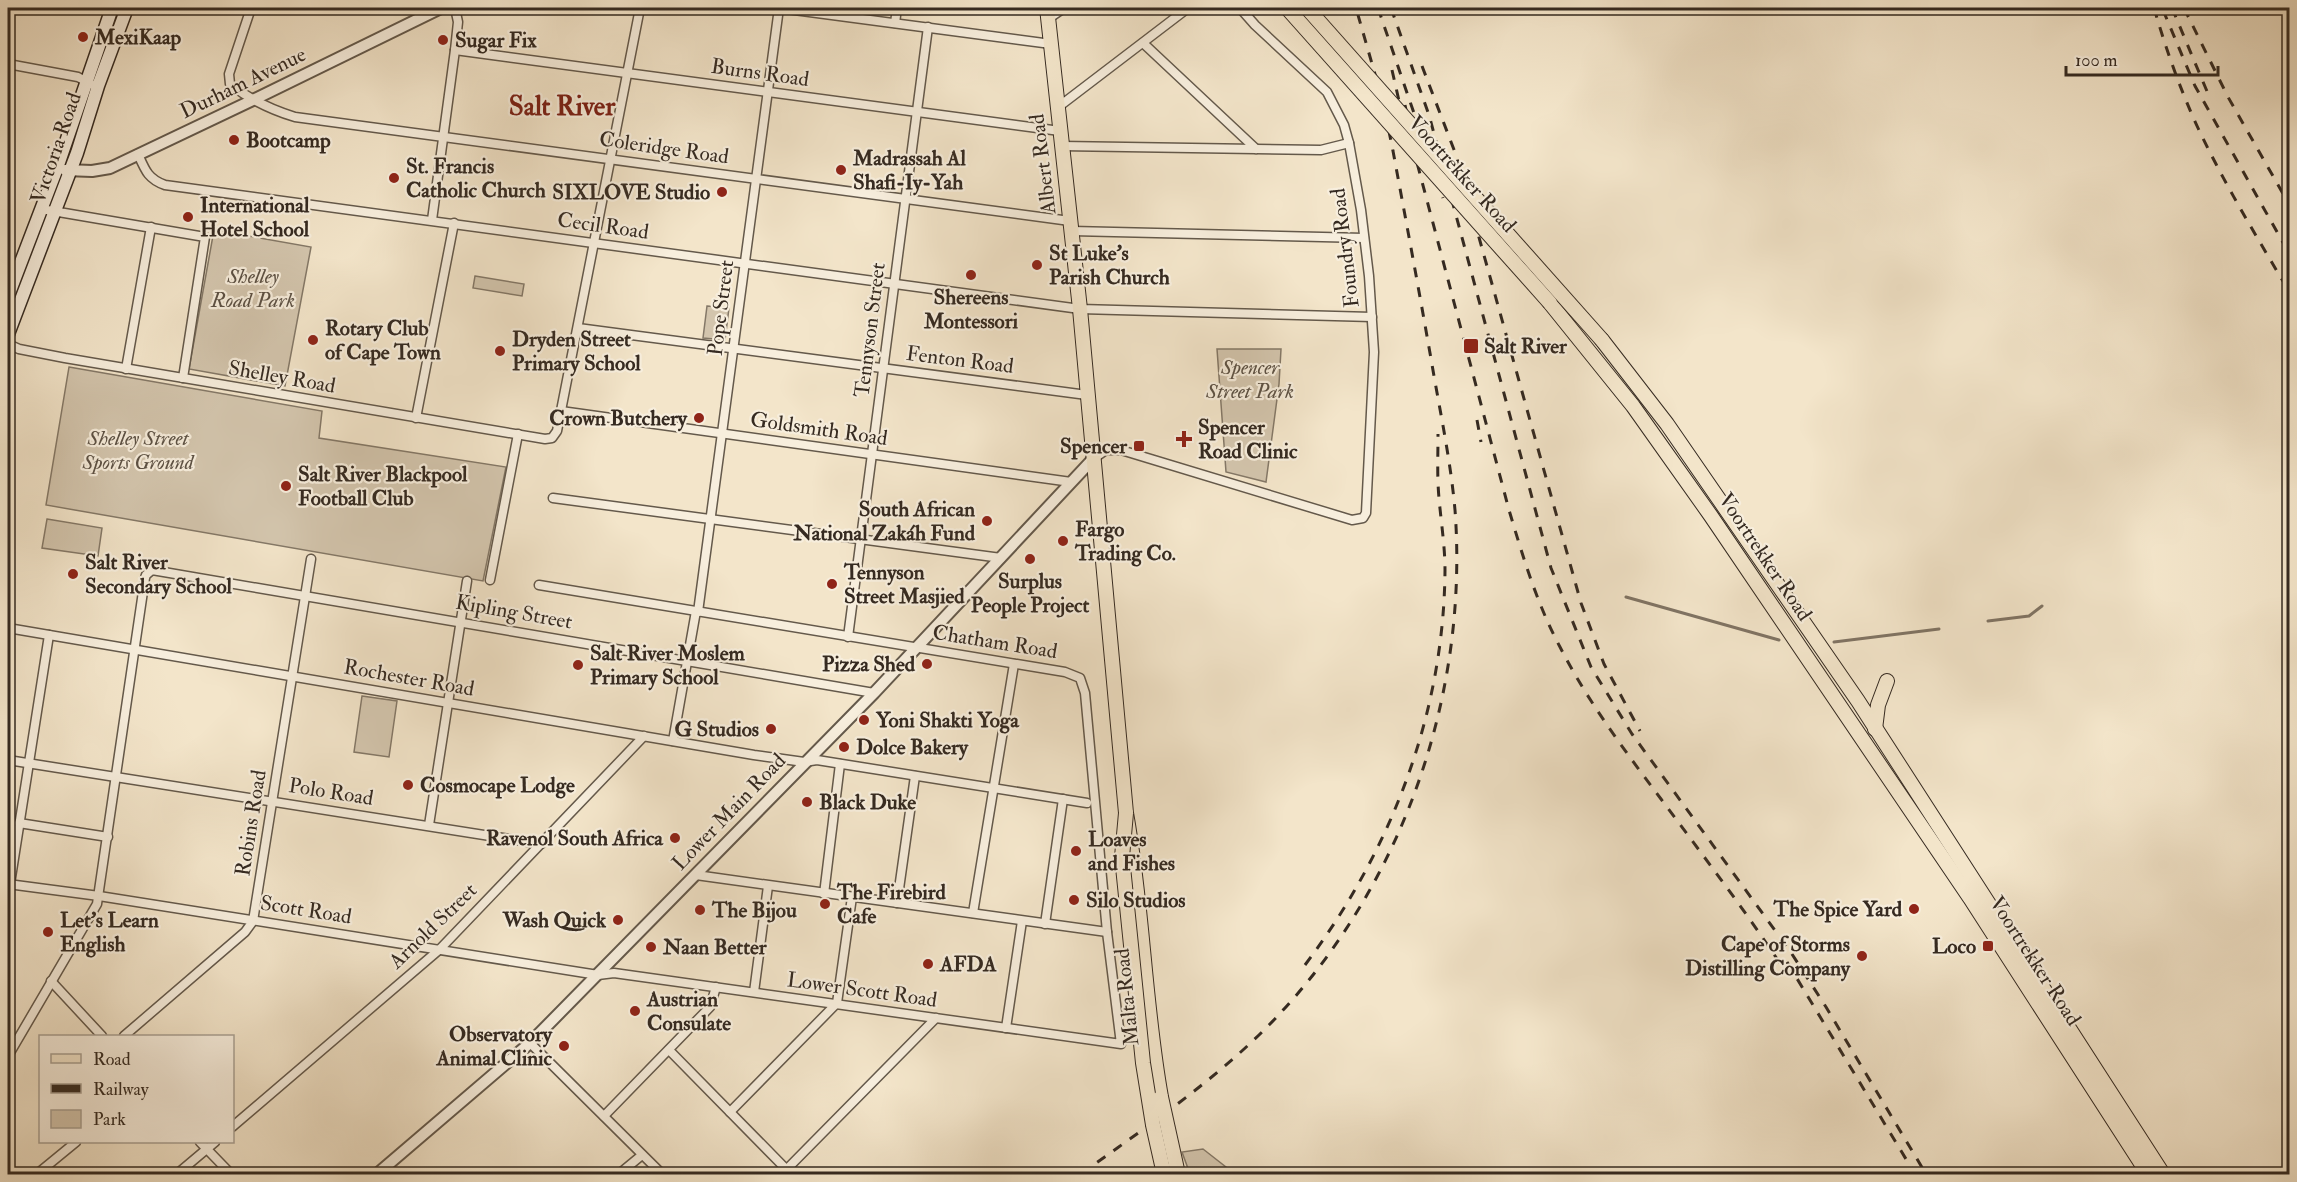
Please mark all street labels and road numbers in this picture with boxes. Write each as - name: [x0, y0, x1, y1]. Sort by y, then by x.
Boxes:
- street label: Durham Avenue: [176, 41, 311, 125]
- street label: Burns Road: [709, 53, 811, 93]
- street label: Victoria Road: [24, 88, 88, 207]
- street label: Voortrekker Road: [1402, 110, 1522, 239]
- street label: Albert Road: [1023, 112, 1063, 217]
- street label: Coleridge Road: [597, 126, 731, 171]
- street label: Foundry Road: [1324, 186, 1366, 309]
- street label: Cecil Road: [556, 206, 651, 246]
- street label: Pope Street: [702, 258, 740, 357]
- street label: Tennyson Street: [848, 261, 892, 399]
- street label: Fenton Road: [905, 340, 1016, 380]
- street label: Shelley Road: [226, 354, 338, 400]
- street label: Goldsmith Road: [749, 406, 890, 452]
- street label: Voortrekker Road: [1712, 488, 1818, 627]
- street label: Kipling Street: [454, 588, 575, 636]
- street label: Chatham Road: [931, 619, 1060, 665]
- street label: Rochester Road: [342, 653, 477, 703]
- street label: Lower Main Road: [666, 747, 792, 876]
- street label: Robins Road: [229, 767, 273, 878]
- street label: Polo Road: [287, 772, 376, 812]
- street label: Arnold Street: [382, 877, 483, 976]
- street label: Scott Road: [258, 889, 354, 931]
- street label: Voortrekker Road: [1983, 891, 2087, 1031]
- street label: Malta Road: [1108, 946, 1146, 1047]
- street label: Lower Scott Road: [785, 966, 939, 1014]

